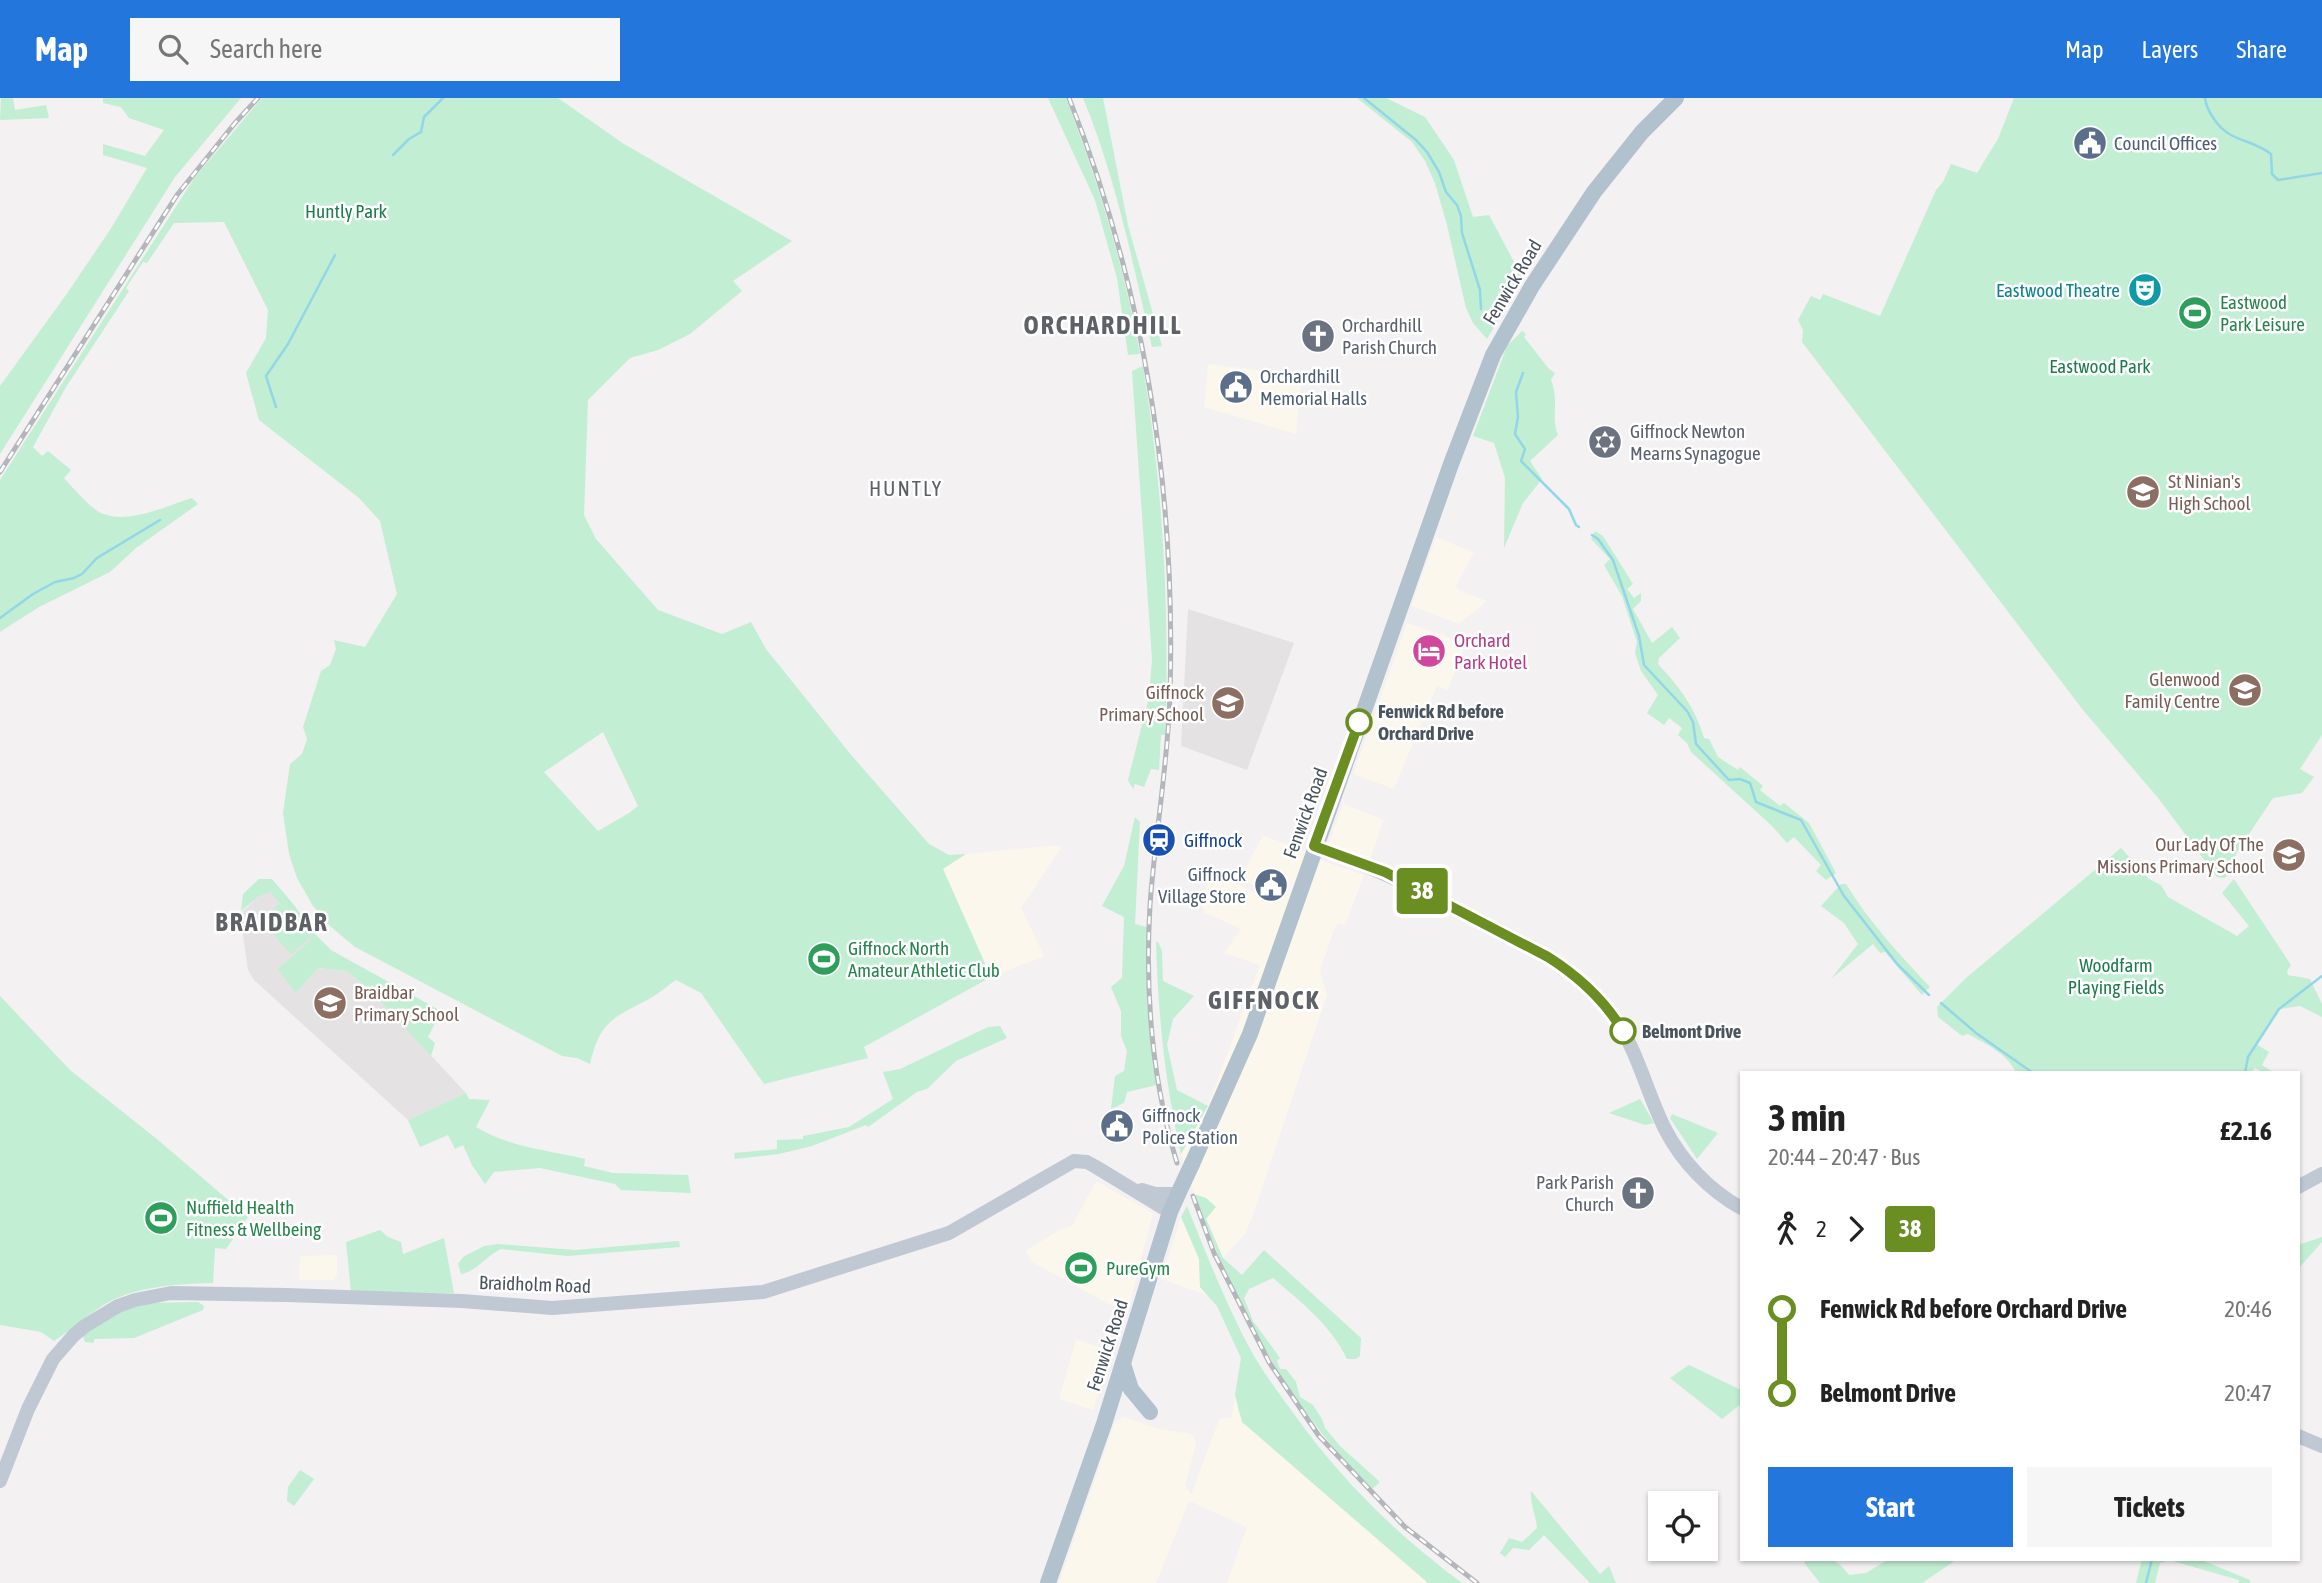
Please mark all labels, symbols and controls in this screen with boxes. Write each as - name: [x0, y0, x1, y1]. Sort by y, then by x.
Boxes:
- search box: [130, 18, 620, 81]
- text: Map: [35, 30, 88, 68]
- icon: search: [154, 30, 192, 68]
- text: Search here: [210, 34, 322, 64]
- text: Map: [2065, 36, 2104, 63]
- text: Layers: [2142, 36, 2198, 63]
- text: Share: [2236, 36, 2287, 63]
- public building icon: Council Offices: [2071, 124, 2109, 162]
- place label: Council Offices: [2114, 132, 2217, 154]
- park label: Huntly Park: [305, 200, 388, 222]
- street label: Fenwick Road: [1478, 236, 1546, 328]
- theatre icon: Eastwood Theatre: [2126, 271, 2164, 309]
- place label: Eastwood Theatre: [1996, 279, 2120, 301]
- place label: Eastwood Park Leisure: [2220, 291, 2305, 335]
- sports icon: Eastwood Park Leisure: [2176, 294, 2214, 332]
- district label: ORCHARDHILL: [1024, 310, 1182, 340]
- place label: Orchardhill Parish Church: [1342, 314, 1437, 358]
- church icon: Orchardhill Parish Church: [1299, 317, 1337, 355]
- park label: Eastwood Park: [2049, 355, 2151, 377]
- place label: Orchardhill Memorial Halls: [1260, 365, 1367, 409]
- public building icon: Orchardhill Memorial Halls: [1217, 368, 1255, 406]
- place label: Giffnock Newton Mearns Synagogue: [1630, 420, 1761, 464]
- synagogue icon: Giffnock Newton Mearns Synagogue: [1586, 423, 1624, 461]
- place label: St Ninian's High School: [2168, 470, 2251, 514]
- school or university icon: St Ninian's High School: [2124, 473, 2162, 511]
- district label: HUNTLY: [869, 476, 943, 500]
- place label: Orchard Park Hotel: [1454, 629, 1527, 673]
- hotel icon: Orchard Park Hotel: [1410, 632, 1448, 670]
- place label: Glenwood Family Centre: [2124, 668, 2220, 712]
- school or university icon: Glenwood Family Centre: [2226, 671, 2264, 709]
- place label: Giffnock Primary School: [1099, 681, 1205, 725]
- school or university icon: Giffnock Primary School: [1209, 684, 1247, 722]
- place label: Fenwick Rd before Orchard Drive: [1378, 700, 1504, 744]
- marker: Fenwick Rd before Orchard Drive: [1346, 709, 1372, 735]
- street label: Fenwick Road: [1278, 765, 1332, 861]
- station icon: Giffnock: [1140, 821, 1178, 859]
- place label: Giffnock: [1184, 829, 1243, 851]
- place label: Our Lady Of The Missions Primary School: [2097, 833, 2264, 877]
- school or university icon: Our Lady Of The Missions Primary School: [2270, 836, 2308, 874]
- place label: Giffnock Village Store: [1158, 863, 1247, 907]
- public building icon: Giffnock Village Store: [1252, 866, 1290, 904]
- line badge: 38: [1390, 868, 1454, 914]
- text: 38: [1411, 877, 1433, 904]
- district label: BRAIDBAR: [215, 907, 329, 937]
- place label: Giffnock North Amateur Athletic Club: [848, 937, 1000, 981]
- sports icon: Giffnock North Amateur Athletic Club: [805, 940, 843, 978]
- park label: Woodfarm Playing Fields: [2068, 954, 2165, 998]
- place label: Braidbar Primary School: [354, 981, 459, 1025]
- school or university icon: Braidbar Primary School: [311, 984, 349, 1022]
- district label: GIFFNOCK: [1208, 985, 1320, 1015]
- marker: Belmont Drive: [1610, 1018, 1636, 1044]
- place label: Belmont Drive: [1642, 1020, 1742, 1042]
- text: 3 min: [1768, 1096, 1846, 1139]
- place label: Giffnock Police Station: [1142, 1104, 1238, 1148]
- public building icon: Giffnock Police Station: [1098, 1107, 1136, 1145]
- text: £2.16: [2220, 1116, 2272, 1146]
- text: 20:44 – 20:47 · Bus: [1768, 1144, 1920, 1170]
- place label: Park Parish Church: [1536, 1171, 1614, 1215]
- church icon: Park Parish Church: [1619, 1174, 1657, 1212]
- place label: Nuffield Health Fitness & Wellbeing: [186, 1196, 322, 1240]
- sports icon: Nuffield Health Fitness & Wellbeing: [142, 1199, 180, 1237]
- icon: walk: [1768, 1210, 1806, 1248]
- icon: forward: [1837, 1210, 1875, 1248]
- text: 38: [1899, 1215, 1921, 1242]
- text: 2: [1816, 1216, 1827, 1242]
- sports icon: PureGym: [1062, 1249, 1100, 1287]
- place label: PureGym: [1106, 1257, 1170, 1279]
- street label: Braidholm Road: [479, 1271, 591, 1297]
- text: Fenwick Rd before Orchard Drive: [1820, 1294, 2127, 1324]
- street label: Fenwick Road: [1082, 1296, 1132, 1394]
- text: 20:46: [2224, 1296, 2272, 1322]
- text: Belmont Drive: [1820, 1378, 1956, 1408]
- text: 20:47: [2224, 1380, 2272, 1406]
- button: Start: [1768, 1467, 2013, 1547]
- button: Tickets: [2027, 1467, 2272, 1547]
- map controls: [1648, 1491, 1718, 1561]
- button: locate: [1648, 1491, 1718, 1561]

